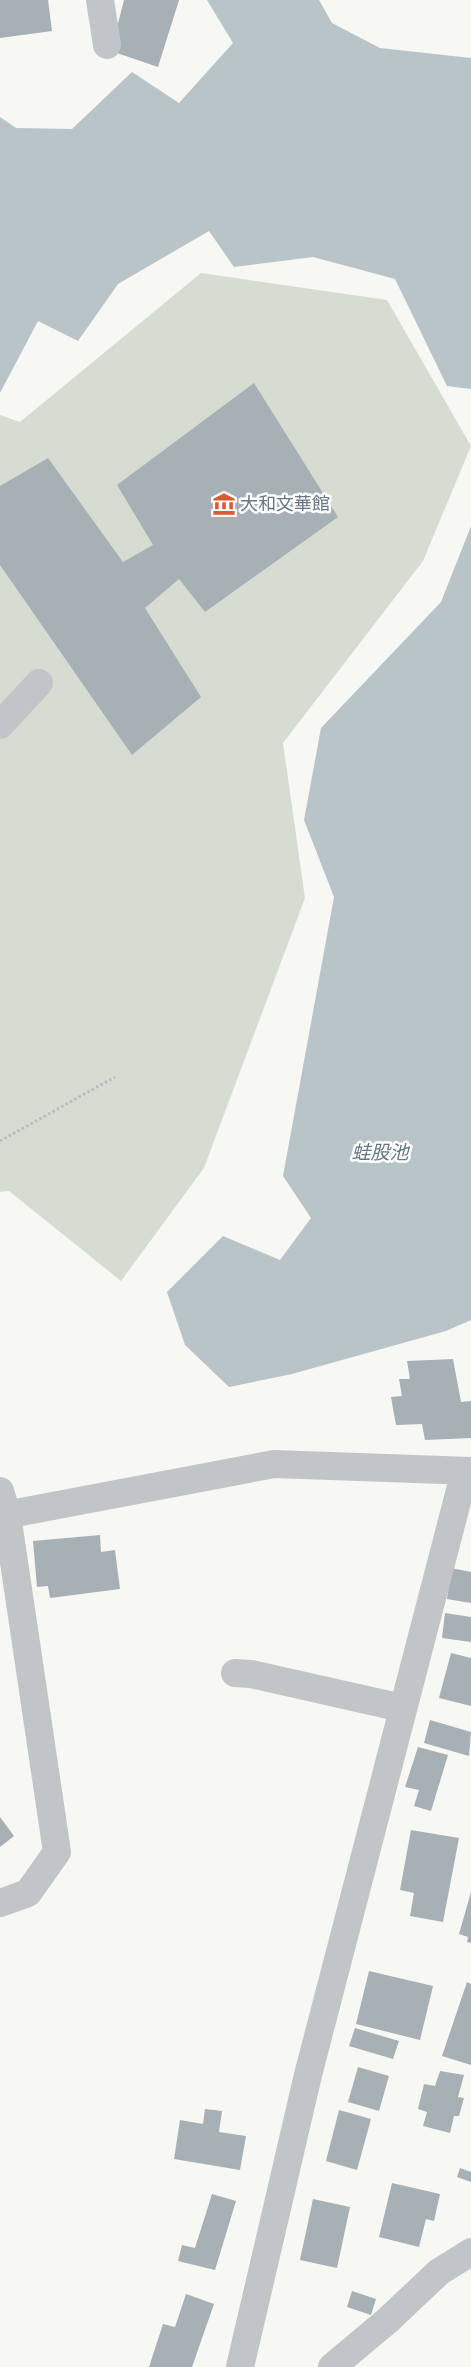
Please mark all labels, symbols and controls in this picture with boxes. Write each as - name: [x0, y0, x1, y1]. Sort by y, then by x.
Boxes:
- museum icon: 大和文華館: [211, 491, 237, 517]
- place label: 大和文華館: [240, 491, 330, 517]
- water label: 蛙股池: [351, 1139, 410, 1166]

